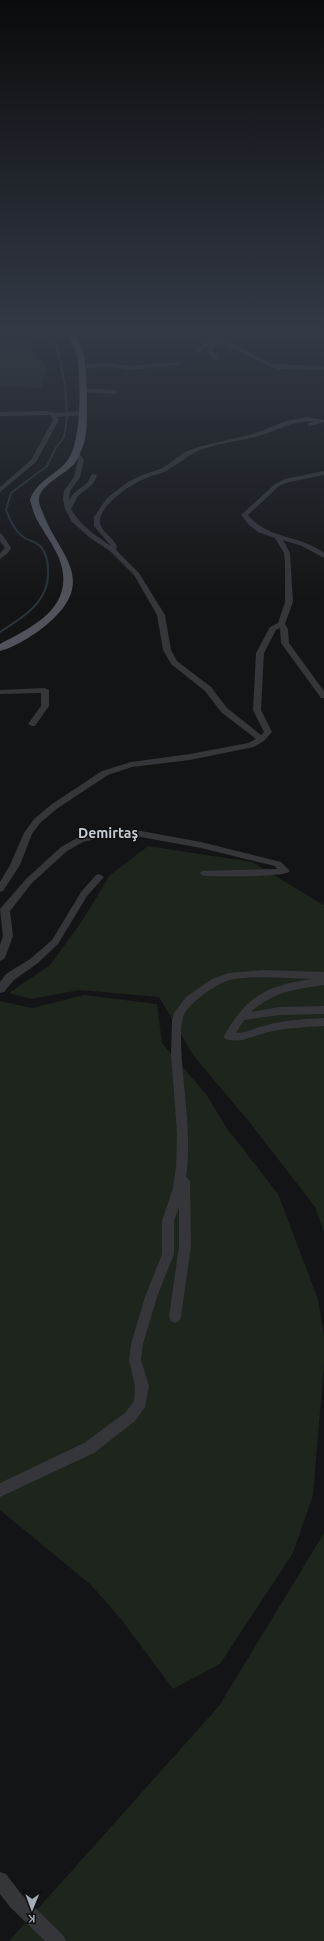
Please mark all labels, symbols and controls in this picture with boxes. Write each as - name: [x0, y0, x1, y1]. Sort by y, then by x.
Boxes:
- district label: Demirtaş: [78, 825, 138, 842]
- north arrow: [12, 1889, 52, 1929]
- text: K: [27, 1913, 36, 1925]

